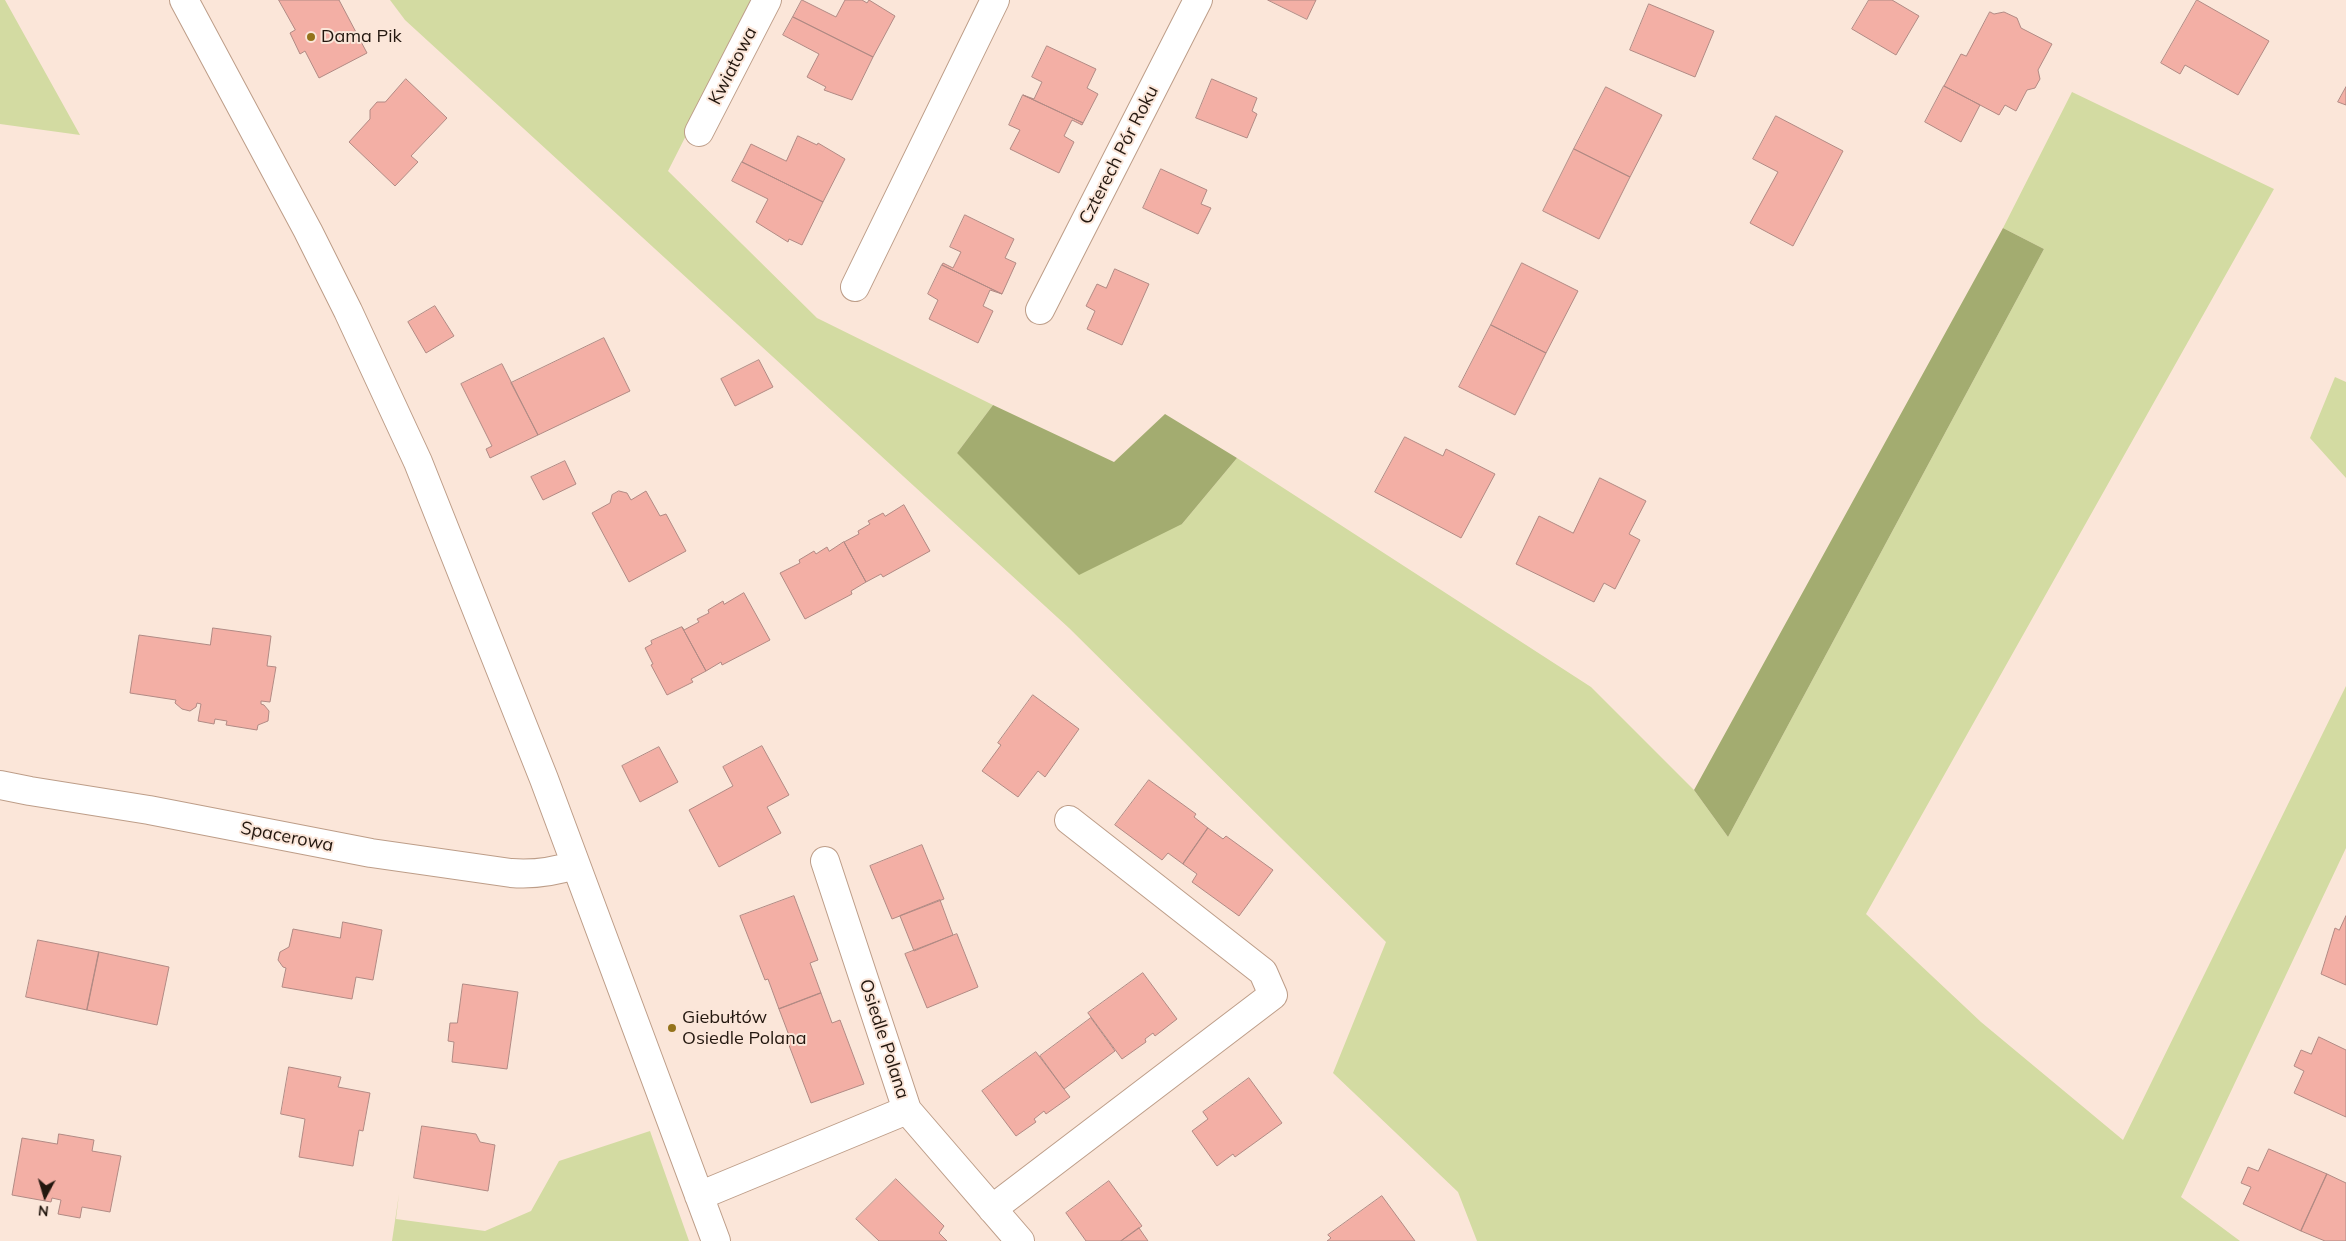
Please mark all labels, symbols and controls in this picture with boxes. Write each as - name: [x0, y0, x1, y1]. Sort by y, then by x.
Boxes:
- street label: Kwiatowa: [704, 24, 762, 108]
- place label: Dama Pik: [321, 26, 402, 48]
- marker: Dama Pik: [305, 31, 317, 43]
- street label: Czterech Pór Roku: [1075, 82, 1163, 228]
- street label: Spacerowa: [239, 817, 335, 857]
- street label: Osiedle Polana: [854, 976, 914, 1102]
- place label: Giebułtów Osiedle Polana: [682, 1007, 806, 1050]
- marker: Giebułtów Osiedle Polana: [666, 1022, 678, 1034]
- north arrow: [20, 1171, 70, 1221]
- text: N: [37, 1201, 50, 1220]

